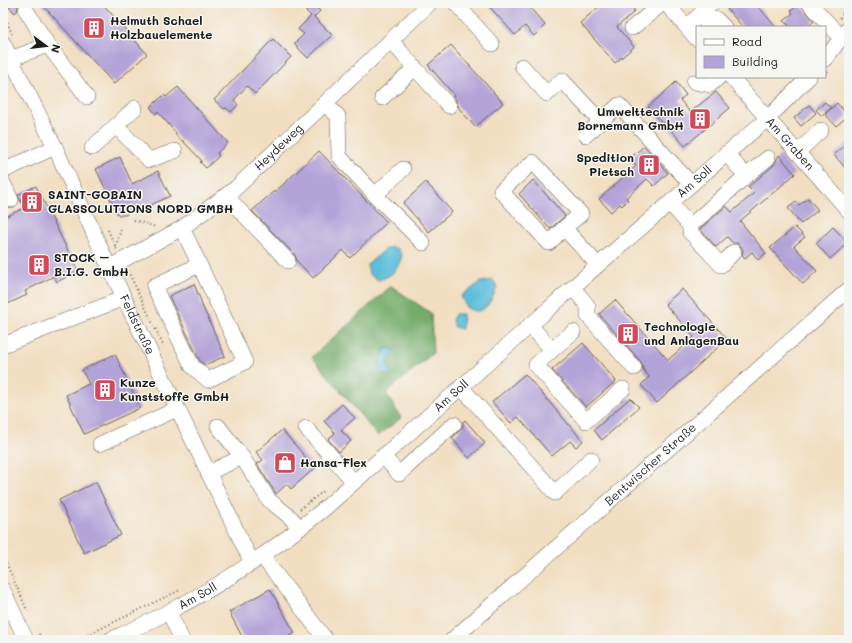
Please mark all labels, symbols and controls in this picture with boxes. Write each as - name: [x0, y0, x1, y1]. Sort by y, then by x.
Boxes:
- place label: Helmuth Schael Holzbauelemente: [110, 12, 212, 42]
- building icon: Helmuth Schael Holzbauelemente: [81, 15, 107, 41]
- north arrow: [26, 26, 66, 66]
- legend: [696, 26, 826, 78]
- text: Road: [732, 33, 762, 49]
- text: N: [48, 43, 64, 55]
- text: Building: [732, 53, 778, 69]
- place label: Umwelttechnik Bornemann GmbH: [577, 103, 684, 133]
- building icon: Umwelttechnik Bornemann GmbH: [687, 106, 713, 132]
- street label: Am Graben: [763, 113, 818, 173]
- street label: Heydeweg: [250, 120, 306, 173]
- place label: Spedition Pietsch: [577, 149, 634, 179]
- building icon: Spedition Pietsch: [636, 152, 662, 178]
- street label: Am Soll: [673, 161, 715, 201]
- place label: SAINT-GOBAIN GLASSOLUTIONS NORD GMBH: [48, 186, 233, 216]
- building icon: SAINT-GOBAIN GLASSOLUTIONS NORD GMBH: [19, 189, 45, 215]
- place label: STOCK – B.I.G. GmbH: [54, 249, 129, 279]
- building icon: STOCK – B.I.G. GmbH: [26, 252, 52, 278]
- street label: Feldstraße: [117, 292, 159, 357]
- place label: Technologie und AnlagenBau: [644, 318, 739, 348]
- building icon: Technologie und AnlagenBau: [615, 321, 641, 347]
- place label: Kunze Kunststoffe GmbH: [120, 374, 230, 404]
- street label: Am Soll: [430, 375, 471, 415]
- building icon: Kunze Kunststoffe GmbH: [92, 377, 118, 403]
- street label: Bentwischer Straße: [601, 419, 699, 509]
- shop icon: Hansa-Flex: [272, 450, 298, 476]
- place label: Hansa-Flex: [300, 454, 367, 470]
- street label: Am Soll: [175, 578, 219, 612]

